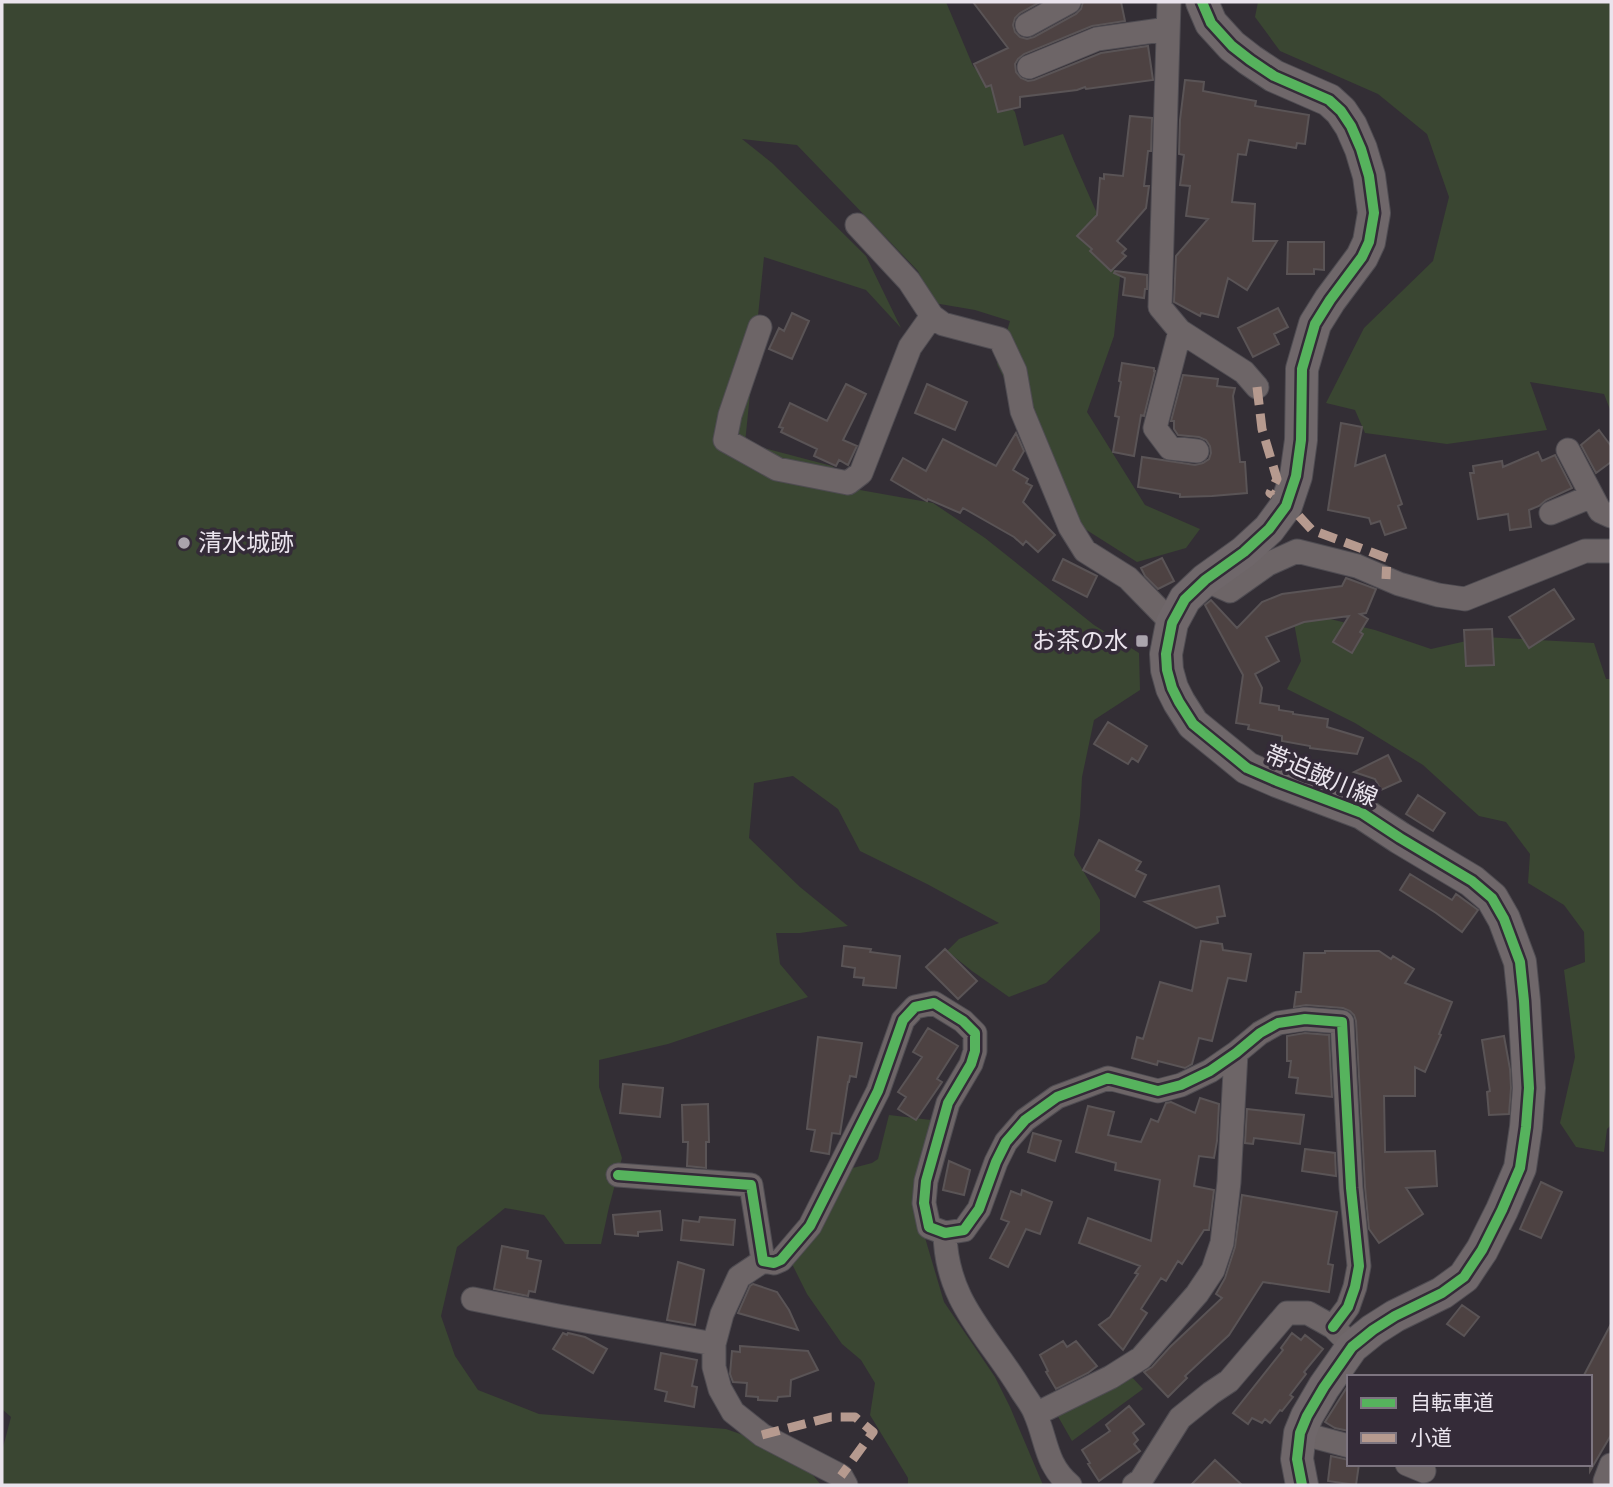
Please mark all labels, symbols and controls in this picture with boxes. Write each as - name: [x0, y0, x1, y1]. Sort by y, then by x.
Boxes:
- place label: 清水城跡: [198, 528, 294, 557]
- marker: 清水城跡: [176, 535, 192, 551]
- place label: お茶の水: [1032, 626, 1128, 655]
- marker: お茶の水: [1134, 633, 1150, 649]
- street label: 帯迫皷川線: [1260, 739, 1382, 812]
- legend: [1347, 1375, 1592, 1466]
- text: 自転車道: [1410, 1390, 1494, 1415]
- text: 小道: [1410, 1425, 1452, 1450]

